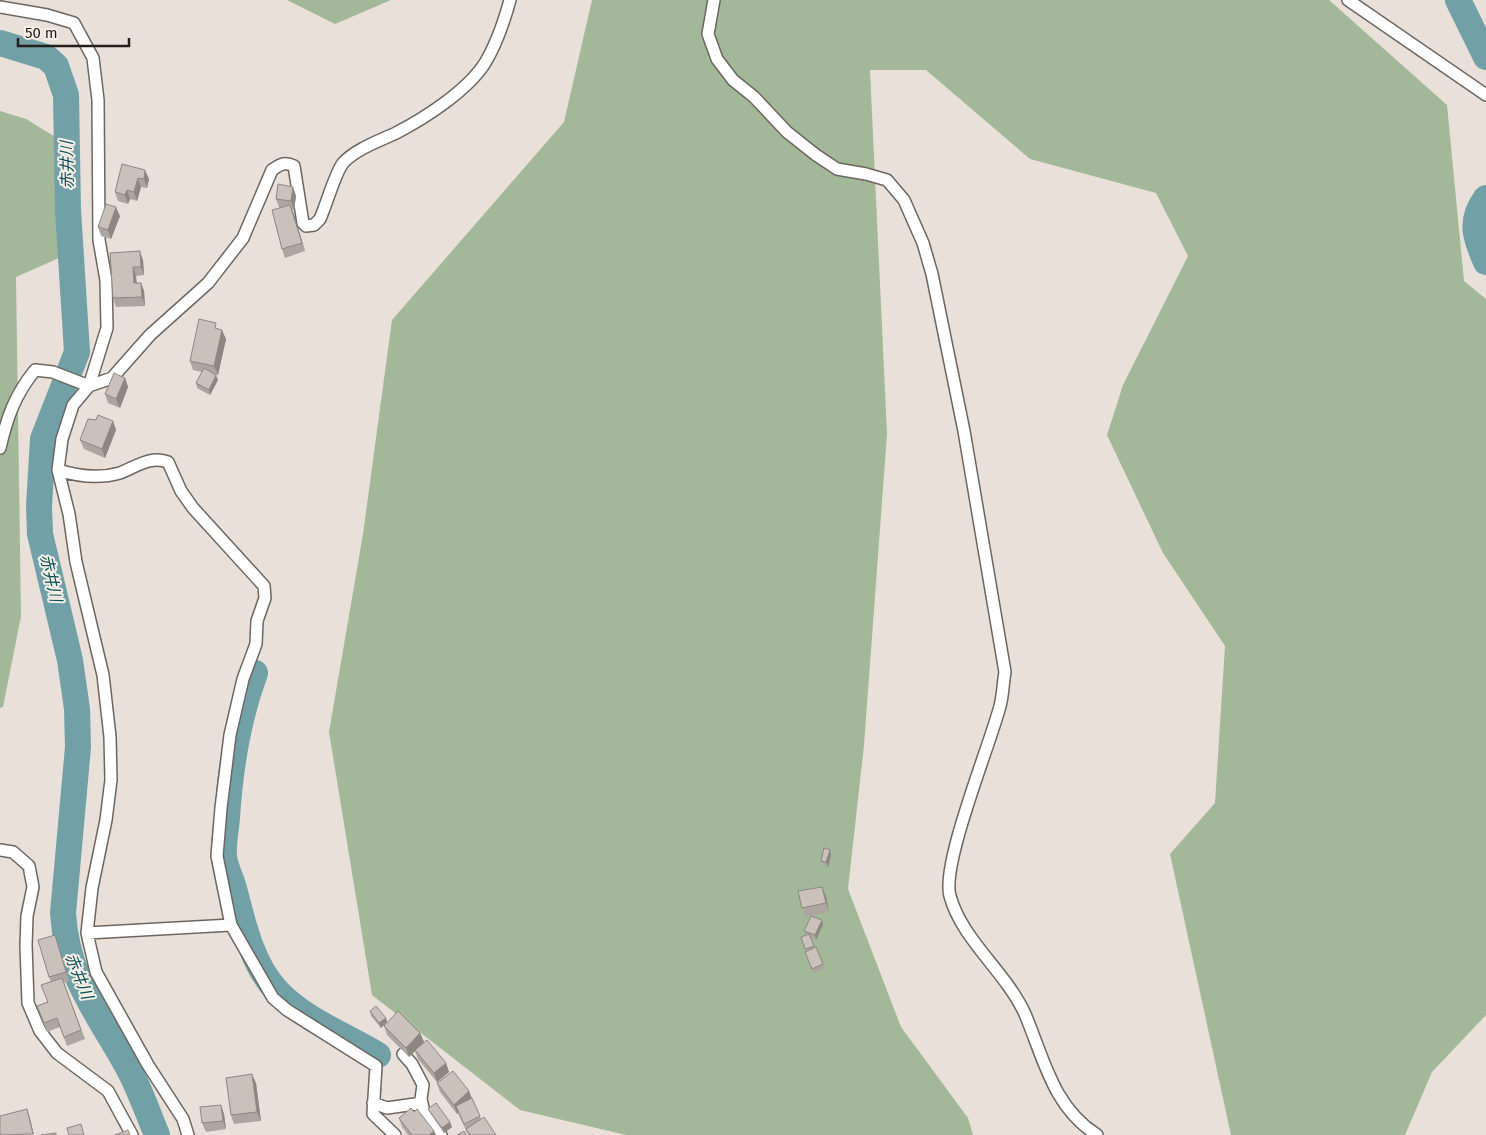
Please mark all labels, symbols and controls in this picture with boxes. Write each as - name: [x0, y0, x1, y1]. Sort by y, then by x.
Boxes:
- scale bar: [18, 15, 129, 47]
- text: 50 m: [25, 24, 58, 42]
- water label: 赤井川: [57, 139, 77, 189]
- water label: 赤井川: [36, 552, 66, 605]
- water label: 赤井川: [61, 950, 98, 1004]

